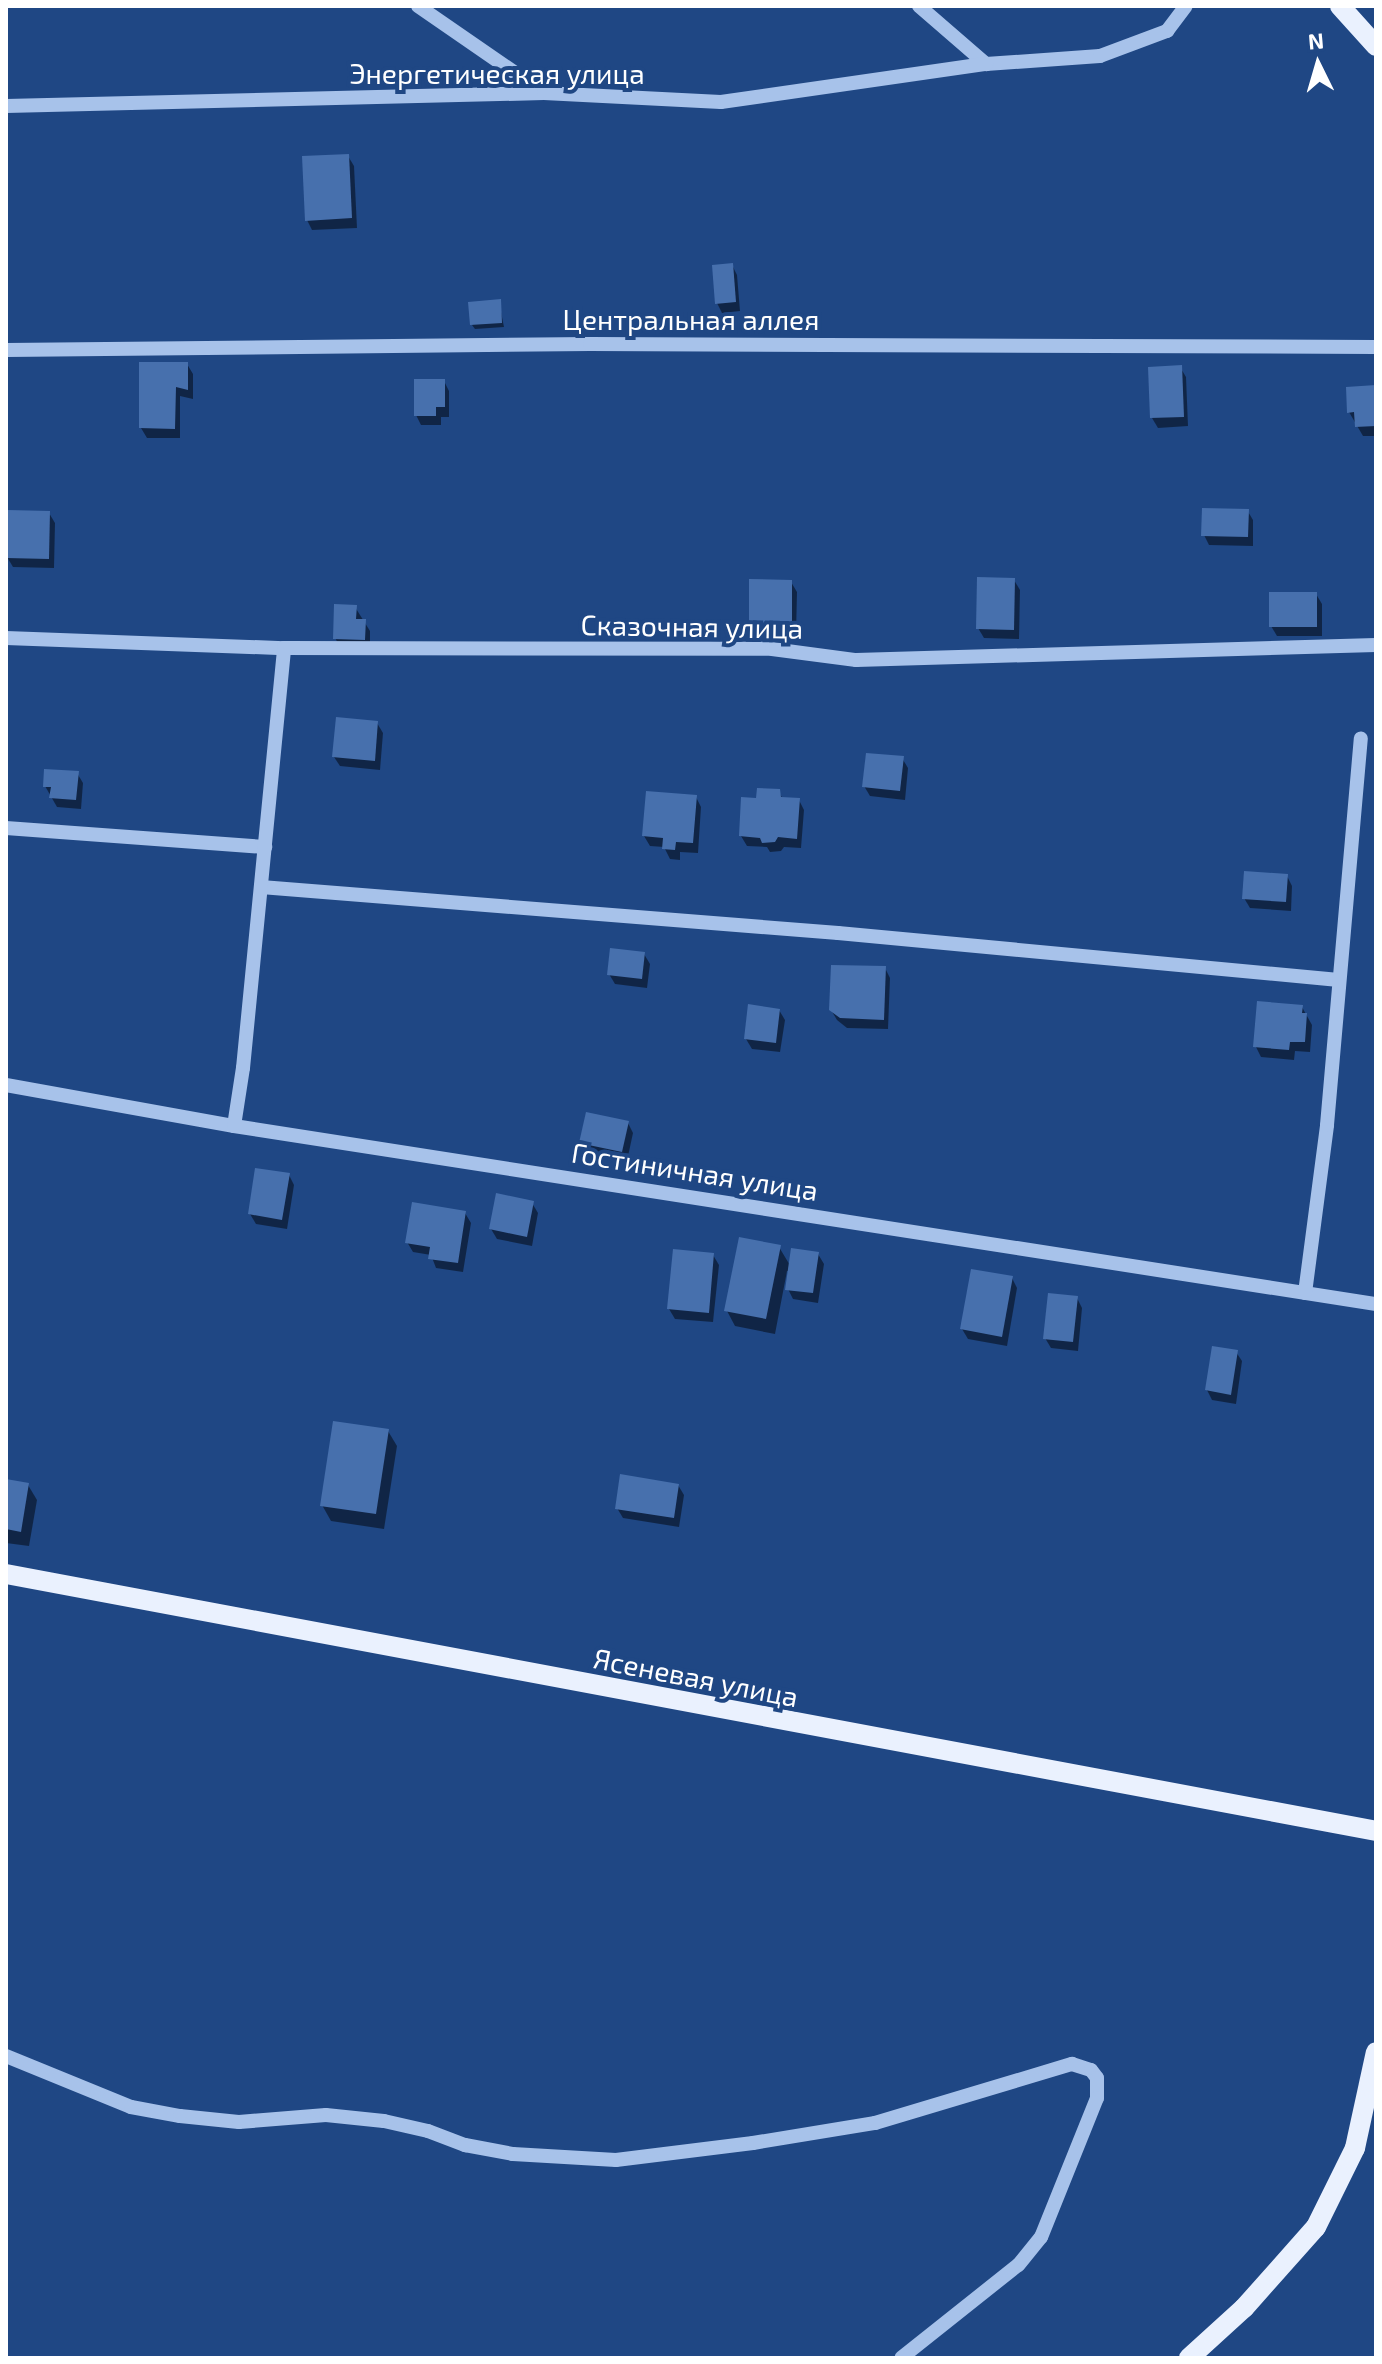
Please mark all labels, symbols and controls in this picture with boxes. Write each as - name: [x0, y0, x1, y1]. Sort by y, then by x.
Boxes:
- north arrow: [1278, 24, 1358, 104]
- text: N: [1307, 26, 1325, 54]
- street label: Энергетическая улица: [349, 56, 645, 90]
- street label: Центральная аллея: [563, 302, 819, 336]
- street label: Сказочная улица: [580, 607, 804, 645]
- street label: Гостиничная улица: [569, 1135, 821, 1207]
- street label: Ясеневая улица: [591, 1641, 801, 1713]

